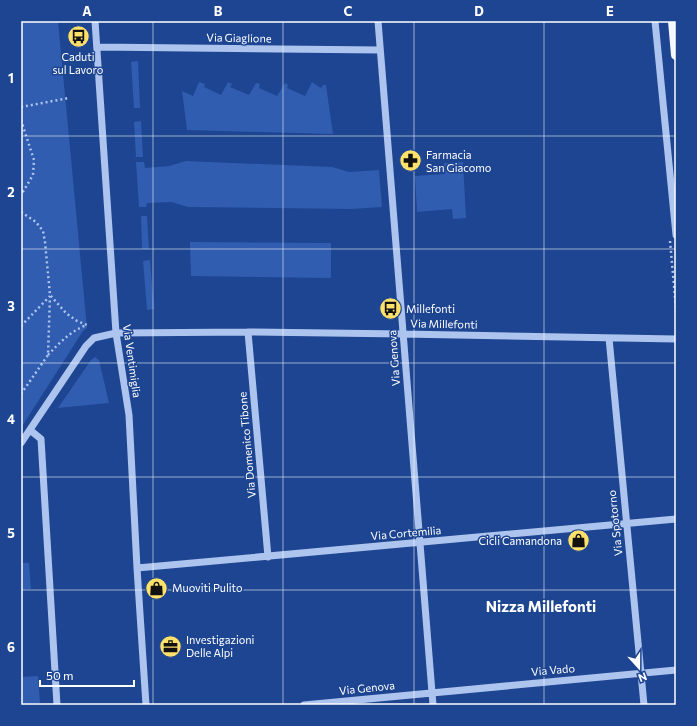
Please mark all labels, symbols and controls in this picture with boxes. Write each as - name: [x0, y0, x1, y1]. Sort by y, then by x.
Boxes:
- text: A: [82, 3, 92, 19]
- text: B: [214, 3, 223, 19]
- text: C: [344, 3, 353, 19]
- text: D: [474, 3, 484, 19]
- text: E: [606, 3, 614, 19]
- bus stop icon: Caduti sul Lavoro: [65, 24, 91, 50]
- street label: Via Giaglione: [206, 30, 272, 45]
- place label: Caduti sul Lavoro: [53, 50, 104, 76]
- text: 1: [8, 70, 14, 86]
- pharmacy icon: Farmacia San Giacomo: [397, 148, 423, 174]
- place label: Farmacia San Giacomo: [426, 148, 492, 174]
- text: 2: [7, 184, 15, 200]
- bus stop icon: Millefonti: [378, 296, 404, 322]
- text: 3: [7, 298, 15, 314]
- place label: Millefonti: [406, 302, 455, 315]
- street label: Via Millefonti: [410, 316, 478, 331]
- street label: Via Ventimiglia: [121, 323, 144, 399]
- street label: Via Genova: [385, 330, 402, 386]
- street label: Via Domenico Tibone: [235, 391, 258, 499]
- text: 4: [7, 411, 15, 427]
- street label: Via Spotorno: [605, 489, 624, 557]
- street label: Via Cortemilia: [370, 523, 442, 542]
- text: 5: [7, 525, 15, 541]
- shop icon: Cicli Camandona: [565, 528, 591, 554]
- place label: Cicli Camandona: [479, 534, 562, 547]
- shop icon: Muoviti Pulito: [143, 575, 169, 601]
- place label: Muoviti Pulito: [172, 581, 243, 594]
- district label: Nizza Millefonti: [486, 597, 596, 615]
- office icon: Investigazioni Delle Alpi: [157, 633, 183, 659]
- place label: Investigazioni Delle Alpi: [186, 633, 255, 659]
- text: 6: [7, 639, 15, 655]
- north arrow: [619, 648, 659, 688]
- street label: Via Vado: [531, 661, 576, 678]
- scale bar: [40, 662, 134, 688]
- text: 50 m: [46, 668, 74, 682]
- text: N: [637, 670, 649, 685]
- street label: Via Genova: [338, 678, 396, 697]

